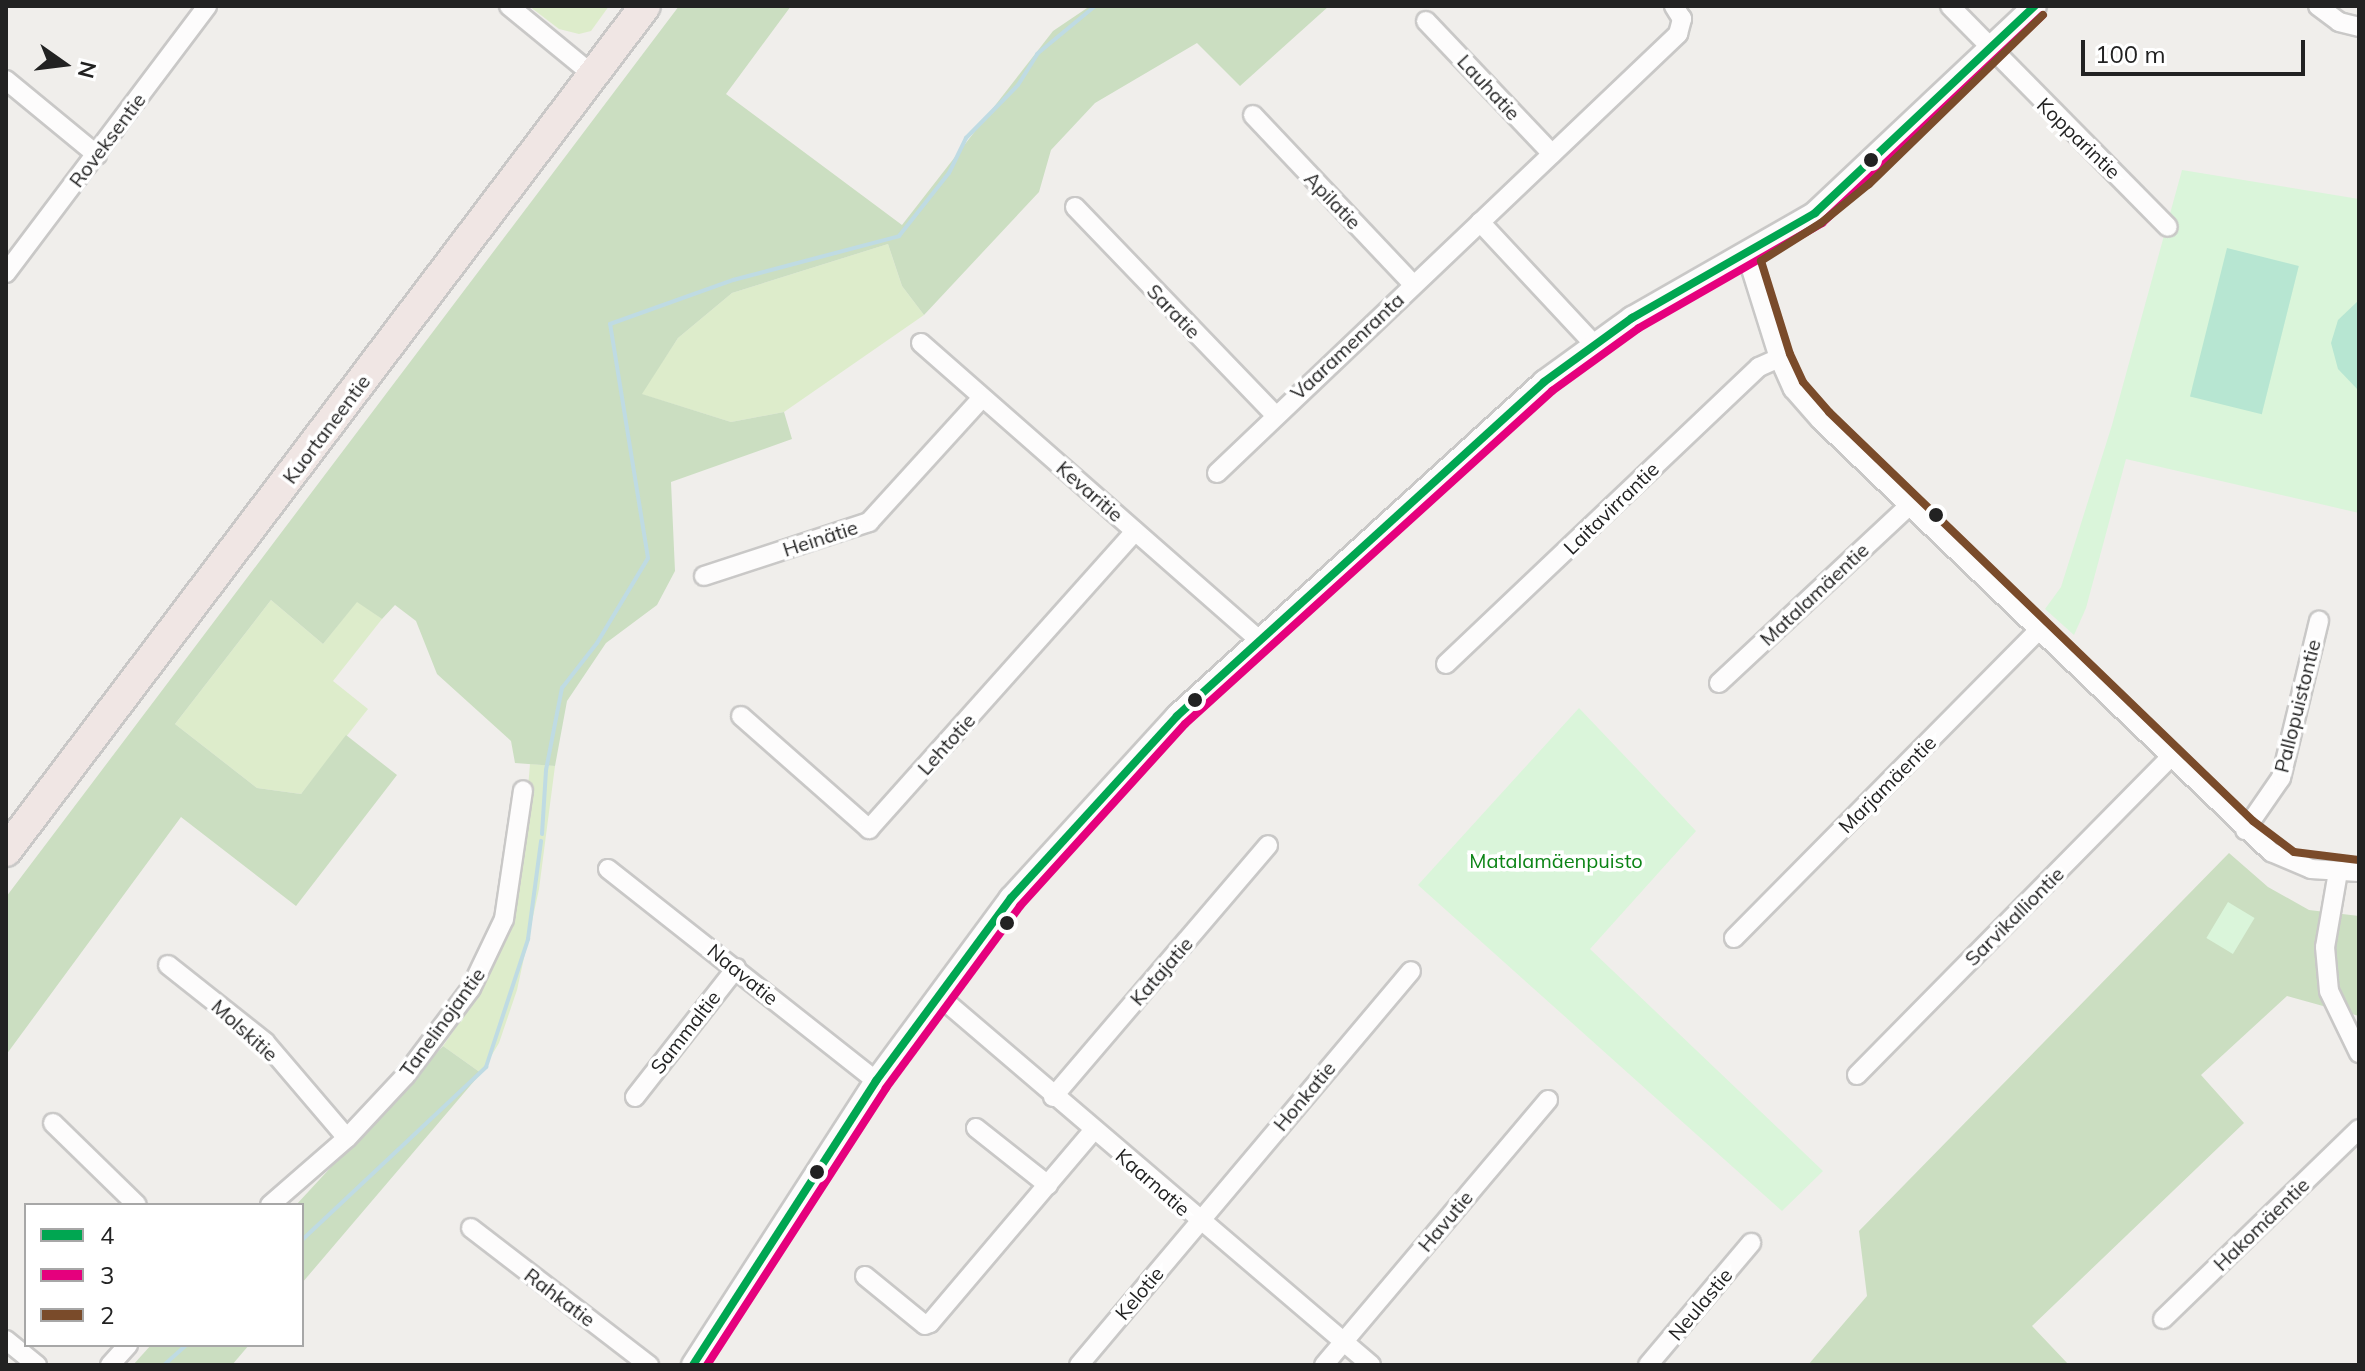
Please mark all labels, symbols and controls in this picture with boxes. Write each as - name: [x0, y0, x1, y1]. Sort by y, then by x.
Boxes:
- north arrow: [24, 24, 104, 104]
- scale bar: [2085, 24, 2309, 74]
- text: 100 m: [2095, 39, 2166, 69]
- street label: Lauhatie: [1453, 49, 1525, 125]
- text: N: [72, 58, 103, 81]
- street label: Roveksentie: [64, 88, 150, 192]
- street label: Kopparintie: [2032, 92, 2126, 184]
- unlabelled marker: [1863, 152, 1879, 168]
- street label: Apilatie: [1300, 166, 1366, 234]
- street label: Saratie: [1142, 279, 1206, 343]
- street label: Vaaramenranta: [1285, 287, 1409, 405]
- street label: Kuortaneentie: [277, 370, 375, 488]
- street label: Kevaritie: [1052, 456, 1128, 526]
- street label: Laitavirrantie: [1559, 457, 1663, 559]
- unlabelled marker: [1928, 507, 1944, 523]
- street label: Heinätie: [780, 515, 860, 561]
- street label: Matalamäentie: [1755, 538, 1873, 650]
- street label: Pallopuistontie: [2269, 637, 2325, 775]
- unlabelled marker: [1187, 692, 1203, 708]
- street label: Lehtotie: [912, 708, 980, 780]
- street label: Marjamäentie: [1833, 730, 1941, 838]
- park label: Matalamäenpuisto: [1469, 848, 1643, 872]
- street label: Sarvikalliontie: [1960, 862, 2068, 970]
- unlabelled marker: [999, 915, 1015, 931]
- street label: Katajatie: [1125, 932, 1197, 1010]
- street label: Naavatie: [703, 938, 783, 1010]
- street label: Tanelinojantie: [394, 963, 490, 1081]
- street label: Sammaltie: [645, 986, 725, 1078]
- street label: Molskitie: [207, 994, 283, 1066]
- street label: Honkatie: [1268, 1056, 1340, 1136]
- street label: Kaarnatie: [1111, 1143, 1195, 1221]
- unlabelled marker: [809, 1164, 825, 1180]
- street label: Hakomäentie: [2208, 1172, 2314, 1276]
- street label: Havutie: [1413, 1186, 1477, 1256]
- legend: [24, 1203, 304, 1347]
- text: 4: [100, 1220, 114, 1250]
- text: 3: [100, 1260, 114, 1290]
- street label: Kelotie: [1110, 1262, 1168, 1324]
- street label: Rahkatie: [520, 1263, 600, 1331]
- street label: Neulastie: [1663, 1263, 1737, 1345]
- text: 2: [100, 1300, 114, 1330]

